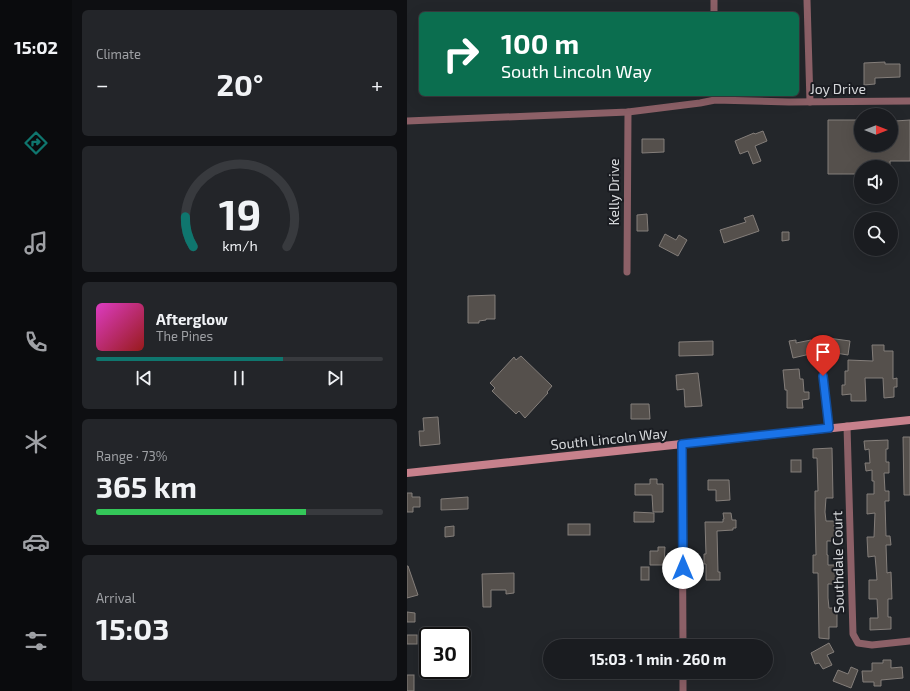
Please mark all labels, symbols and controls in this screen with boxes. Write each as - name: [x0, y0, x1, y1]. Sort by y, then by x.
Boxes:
- text: 100 m: [501, 26, 579, 60]
- icon: right: [435, 28, 487, 80]
- text: 15:02: [14, 36, 58, 58]
- text: Climate: [96, 46, 141, 62]
- text: South Lincoln Way: [501, 60, 652, 82]
- text: 20°: [217, 66, 263, 102]
- text: −: [96, 71, 109, 97]
- text: +: [371, 71, 383, 97]
- street label: Joy Drive: [810, 80, 866, 97]
- north arrow: [854, 108, 898, 152]
- map controls: [854, 108, 898, 256]
- icon: directions: [22, 129, 50, 157]
- street label: Kelly Drive: [605, 158, 622, 226]
- button: sound: [854, 160, 898, 204]
- text: 19: [218, 188, 261, 238]
- button: search: [854, 212, 898, 256]
- icon: music: [22, 229, 50, 257]
- text: km/h: [222, 237, 257, 254]
- text: Afterglow: [156, 310, 228, 328]
- icon: phone: [22, 328, 50, 356]
- text: The Pines: [156, 328, 213, 344]
- pin: [806, 335, 840, 376]
- icon: arrive: [812, 341, 834, 363]
- icon: previous: [133, 367, 155, 389]
- icon: pause: [228, 367, 250, 389]
- icon: next: [324, 367, 346, 389]
- street label: South Lincoln Way: [550, 424, 669, 453]
- icon: climate: [22, 428, 50, 456]
- text: Range · 73%: [96, 448, 167, 464]
- text: 365 km: [96, 468, 197, 504]
- street label: Southdale Court: [828, 511, 847, 613]
- icon: car: [22, 528, 50, 556]
- position arrow: [662, 547, 704, 589]
- text: Arrival: [96, 590, 136, 606]
- text: 15:03: [96, 610, 169, 646]
- icon: filters: [22, 627, 50, 655]
- speed limit sign: 30: [419, 627, 471, 679]
- text: 15:03 · 1 min · 260 m: [590, 650, 726, 668]

